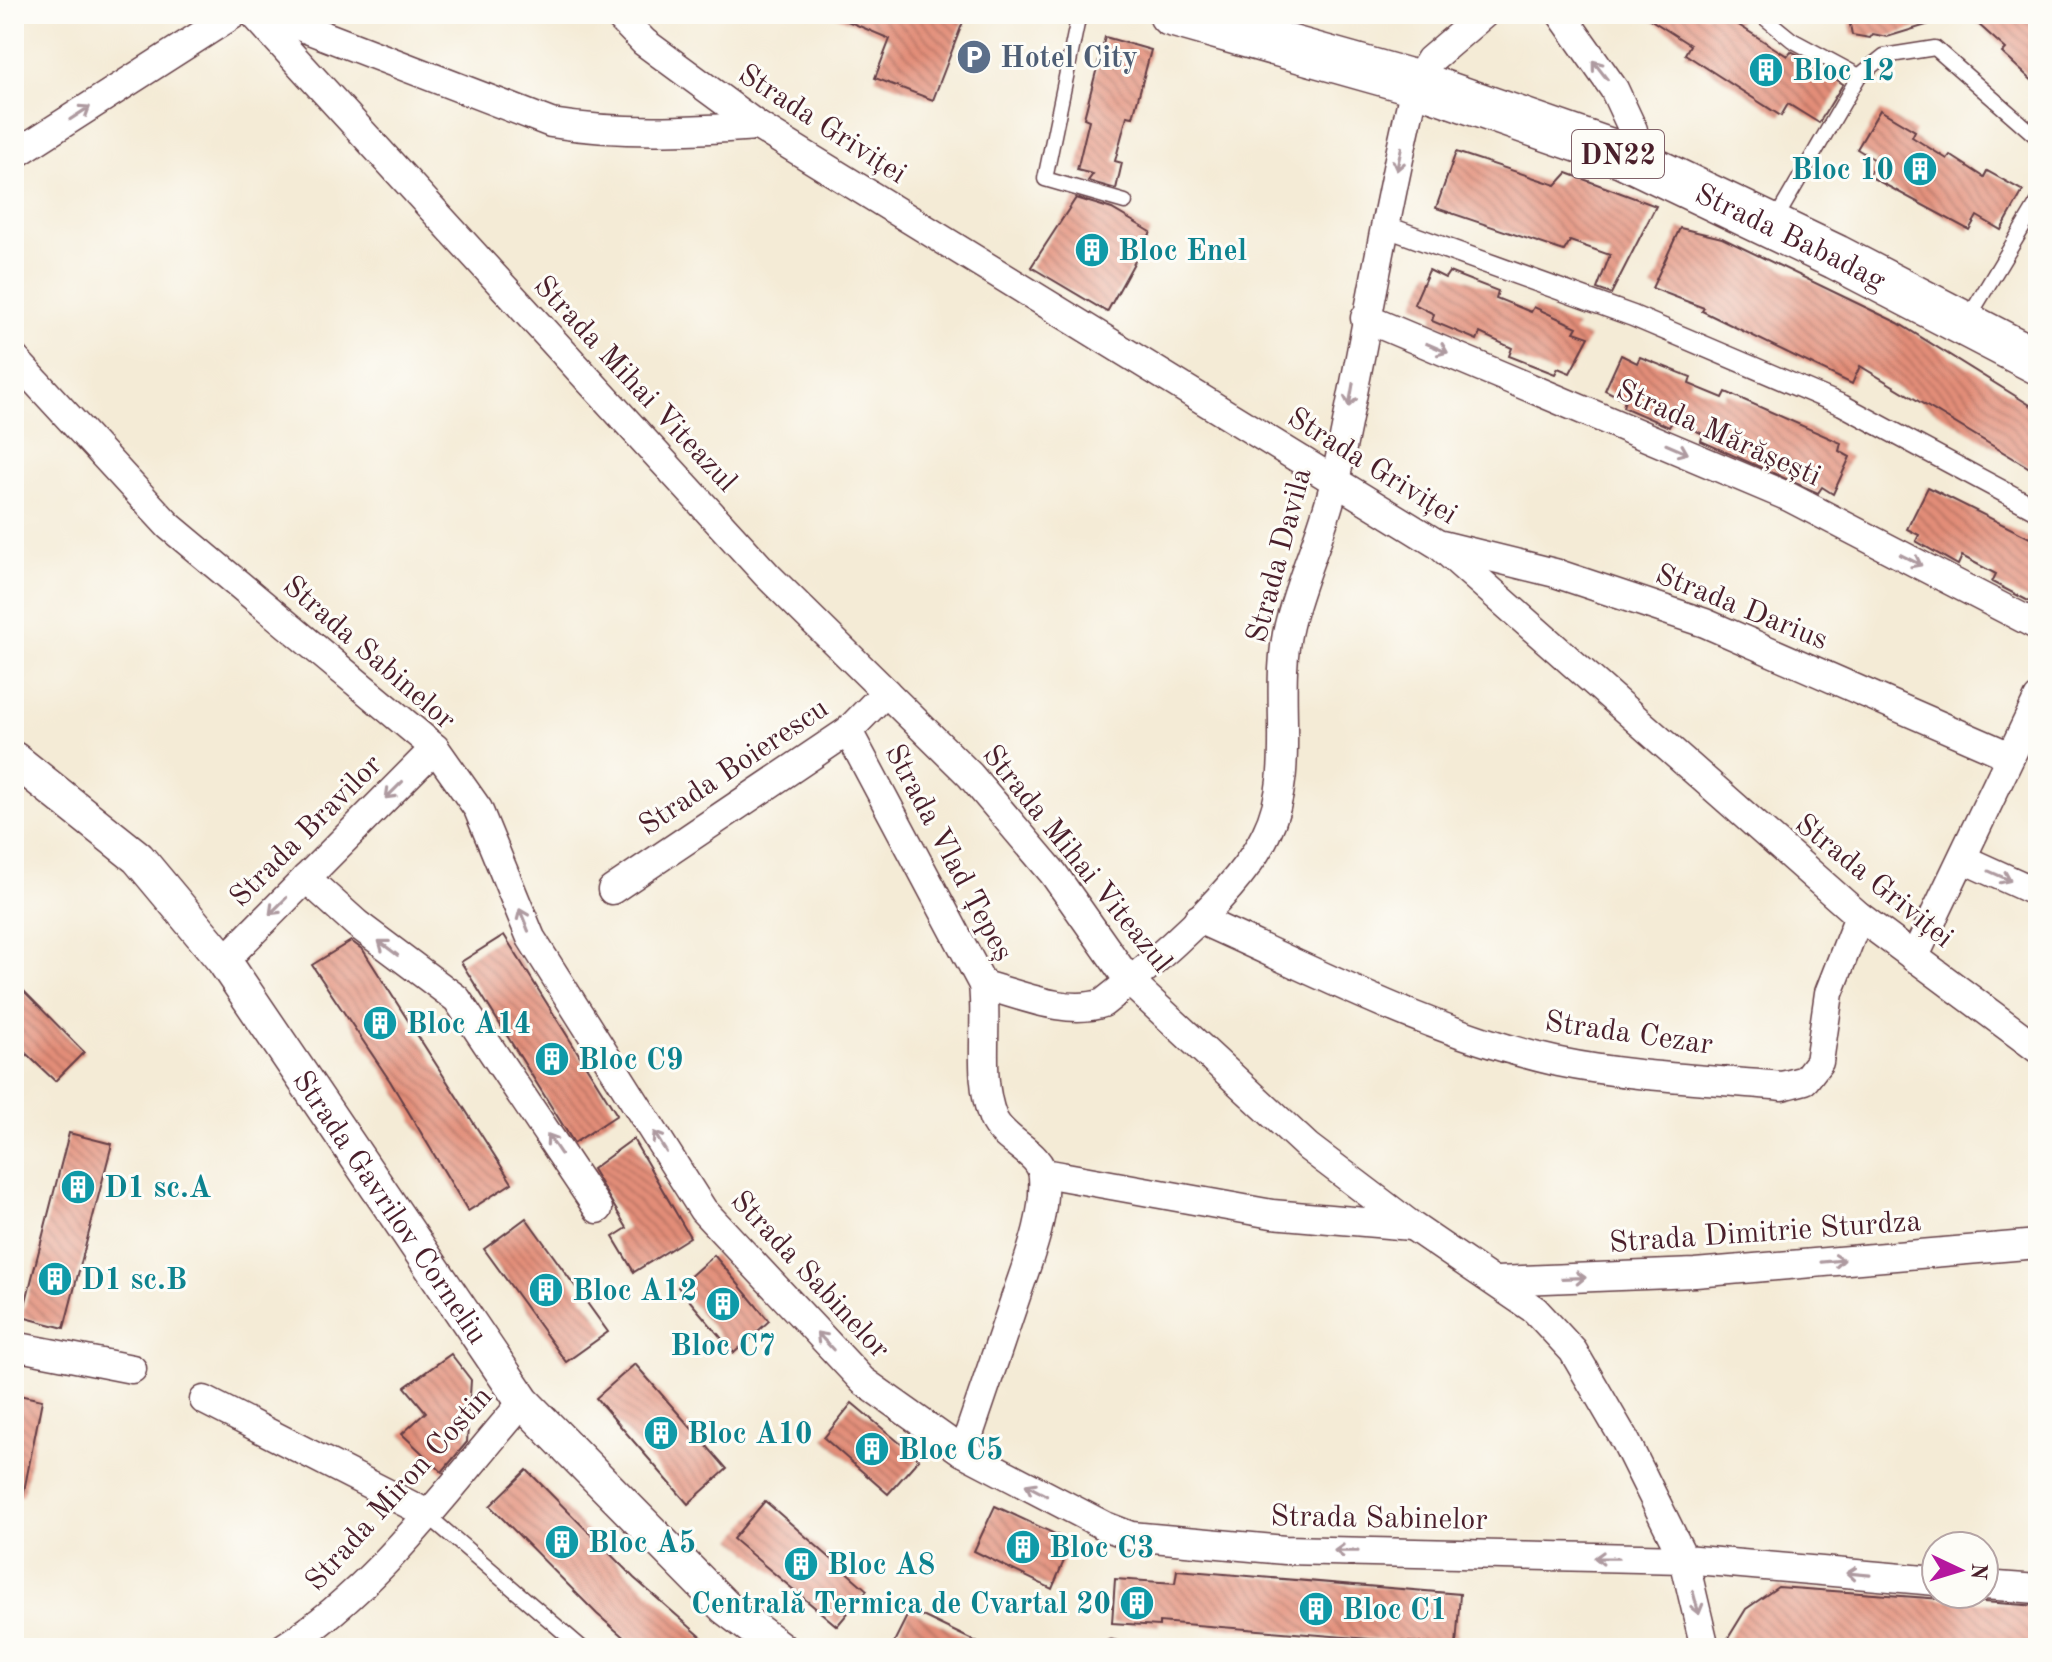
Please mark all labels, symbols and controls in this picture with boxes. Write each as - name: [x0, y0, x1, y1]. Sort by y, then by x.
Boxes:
- parking icon: Hotel City: [955, 38, 993, 76]
- place label: Hotel City: [1000, 44, 1138, 74]
- building icon: Bloc 12: [1747, 51, 1785, 89]
- place label: Bloc 12: [1792, 57, 1895, 87]
- street label: Strada Griviței: [733, 59, 911, 190]
- one-way arrow: [1592, 60, 1609, 81]
- one-way arrow: [68, 105, 90, 121]
- road number: DN22: [1572, 130, 1664, 178]
- one-way arrow: [1390, 145, 1405, 171]
- building icon: Bloc 10: [1901, 150, 1939, 188]
- place label: Bloc 10: [1791, 156, 1894, 186]
- street label: Strada Babadag: [1690, 179, 1890, 297]
- building icon: Bloc Enel: [1073, 231, 1111, 269]
- place label: Bloc Enel: [1118, 237, 1247, 267]
- street label: Strada Mihai Viteazul: [527, 271, 742, 498]
- one-way arrow: [1424, 342, 1449, 356]
- street label: Strada Mărășești: [1611, 375, 1825, 492]
- one-way arrow: [1342, 382, 1357, 407]
- street label: Strada Griviței: [1282, 403, 1462, 531]
- one-way arrow: [1664, 443, 1688, 458]
- street label: Strada Davila: [1242, 465, 1318, 646]
- one-way arrow: [1899, 553, 1923, 569]
- street label: Strada Darius: [1651, 560, 1832, 656]
- street label: Strada Sabinelor: [277, 571, 461, 736]
- street label: Strada Boierescu: [634, 693, 834, 842]
- street label: Strada Vlad Țepeș: [878, 740, 1018, 966]
- street label: Strada Mihai Viteazul: [976, 740, 1177, 978]
- street label: Strada Bravilor: [225, 750, 388, 913]
- one-way arrow: [385, 780, 404, 799]
- street label: Strada Griviței: [1789, 809, 1958, 954]
- one-way arrow: [1988, 869, 2012, 884]
- one-way arrow: [269, 896, 288, 915]
- one-way arrow: [515, 908, 530, 933]
- one-way arrow: [378, 940, 400, 957]
- building icon: Bloc A14: [361, 1004, 399, 1042]
- street label: Strada Cezar: [1543, 1007, 1715, 1061]
- place label: Bloc A14: [406, 1010, 532, 1040]
- building icon: Bloc C9: [533, 1040, 571, 1078]
- place label: Bloc C9: [578, 1046, 683, 1076]
- street label: Strada Gavrilov Corneliu: [286, 1066, 492, 1350]
- one-way arrow: [651, 1131, 668, 1153]
- one-way arrow: [546, 1134, 563, 1156]
- building icon: D1 sc.A: [59, 1168, 97, 1206]
- place label: D1 sc.A: [104, 1174, 211, 1204]
- street label: Strada Sabinelor: [724, 1186, 895, 1365]
- street label: Strada Dimitrie Sturdza: [1608, 1207, 1922, 1259]
- one-way arrow: [1819, 1254, 1846, 1269]
- building icon: D1 sc.B: [36, 1260, 74, 1298]
- place label: D1 sc.B: [81, 1266, 187, 1296]
- building icon: Bloc A12: [527, 1271, 565, 1309]
- one-way arrow: [1560, 1271, 1587, 1286]
- place label: Bloc A12: [572, 1277, 698, 1307]
- building icon: Bloc C7: [704, 1285, 742, 1323]
- one-way arrow: [817, 1331, 835, 1351]
- place label: Bloc C7: [670, 1332, 776, 1362]
- street label: Strada Miron Costin: [300, 1382, 499, 1597]
- building icon: Bloc A10: [642, 1414, 680, 1452]
- place label: Bloc A10: [687, 1420, 813, 1450]
- building icon: Bloc C5: [853, 1430, 891, 1468]
- place label: Bloc C5: [898, 1436, 1003, 1466]
- one-way arrow: [1024, 1482, 1048, 1498]
- street label: Strada Sabinelor: [1270, 1502, 1488, 1536]
- building icon: Bloc A5: [543, 1523, 581, 1561]
- building icon: Bloc C3: [1004, 1528, 1042, 1566]
- place label: Bloc A5: [588, 1529, 696, 1559]
- north arrow: [1920, 1530, 2000, 1610]
- place label: Bloc C3: [1049, 1534, 1154, 1564]
- one-way arrow: [1333, 1543, 1360, 1559]
- building icon: Bloc A8: [782, 1545, 820, 1583]
- one-way arrow: [1593, 1550, 1620, 1566]
- place label: Bloc A8: [827, 1551, 935, 1581]
- text: N: [1966, 1562, 1990, 1581]
- one-way arrow: [1845, 1566, 1872, 1581]
- building icon: Centrală Termica de Cvartal 20: [1118, 1584, 1156, 1622]
- one-way arrow: [1690, 1589, 1705, 1615]
- place label: Centrală Termica de Cvartal 20: [691, 1590, 1111, 1620]
- building icon: Bloc C1: [1297, 1590, 1335, 1628]
- place label: Bloc C1: [1342, 1596, 1447, 1626]

